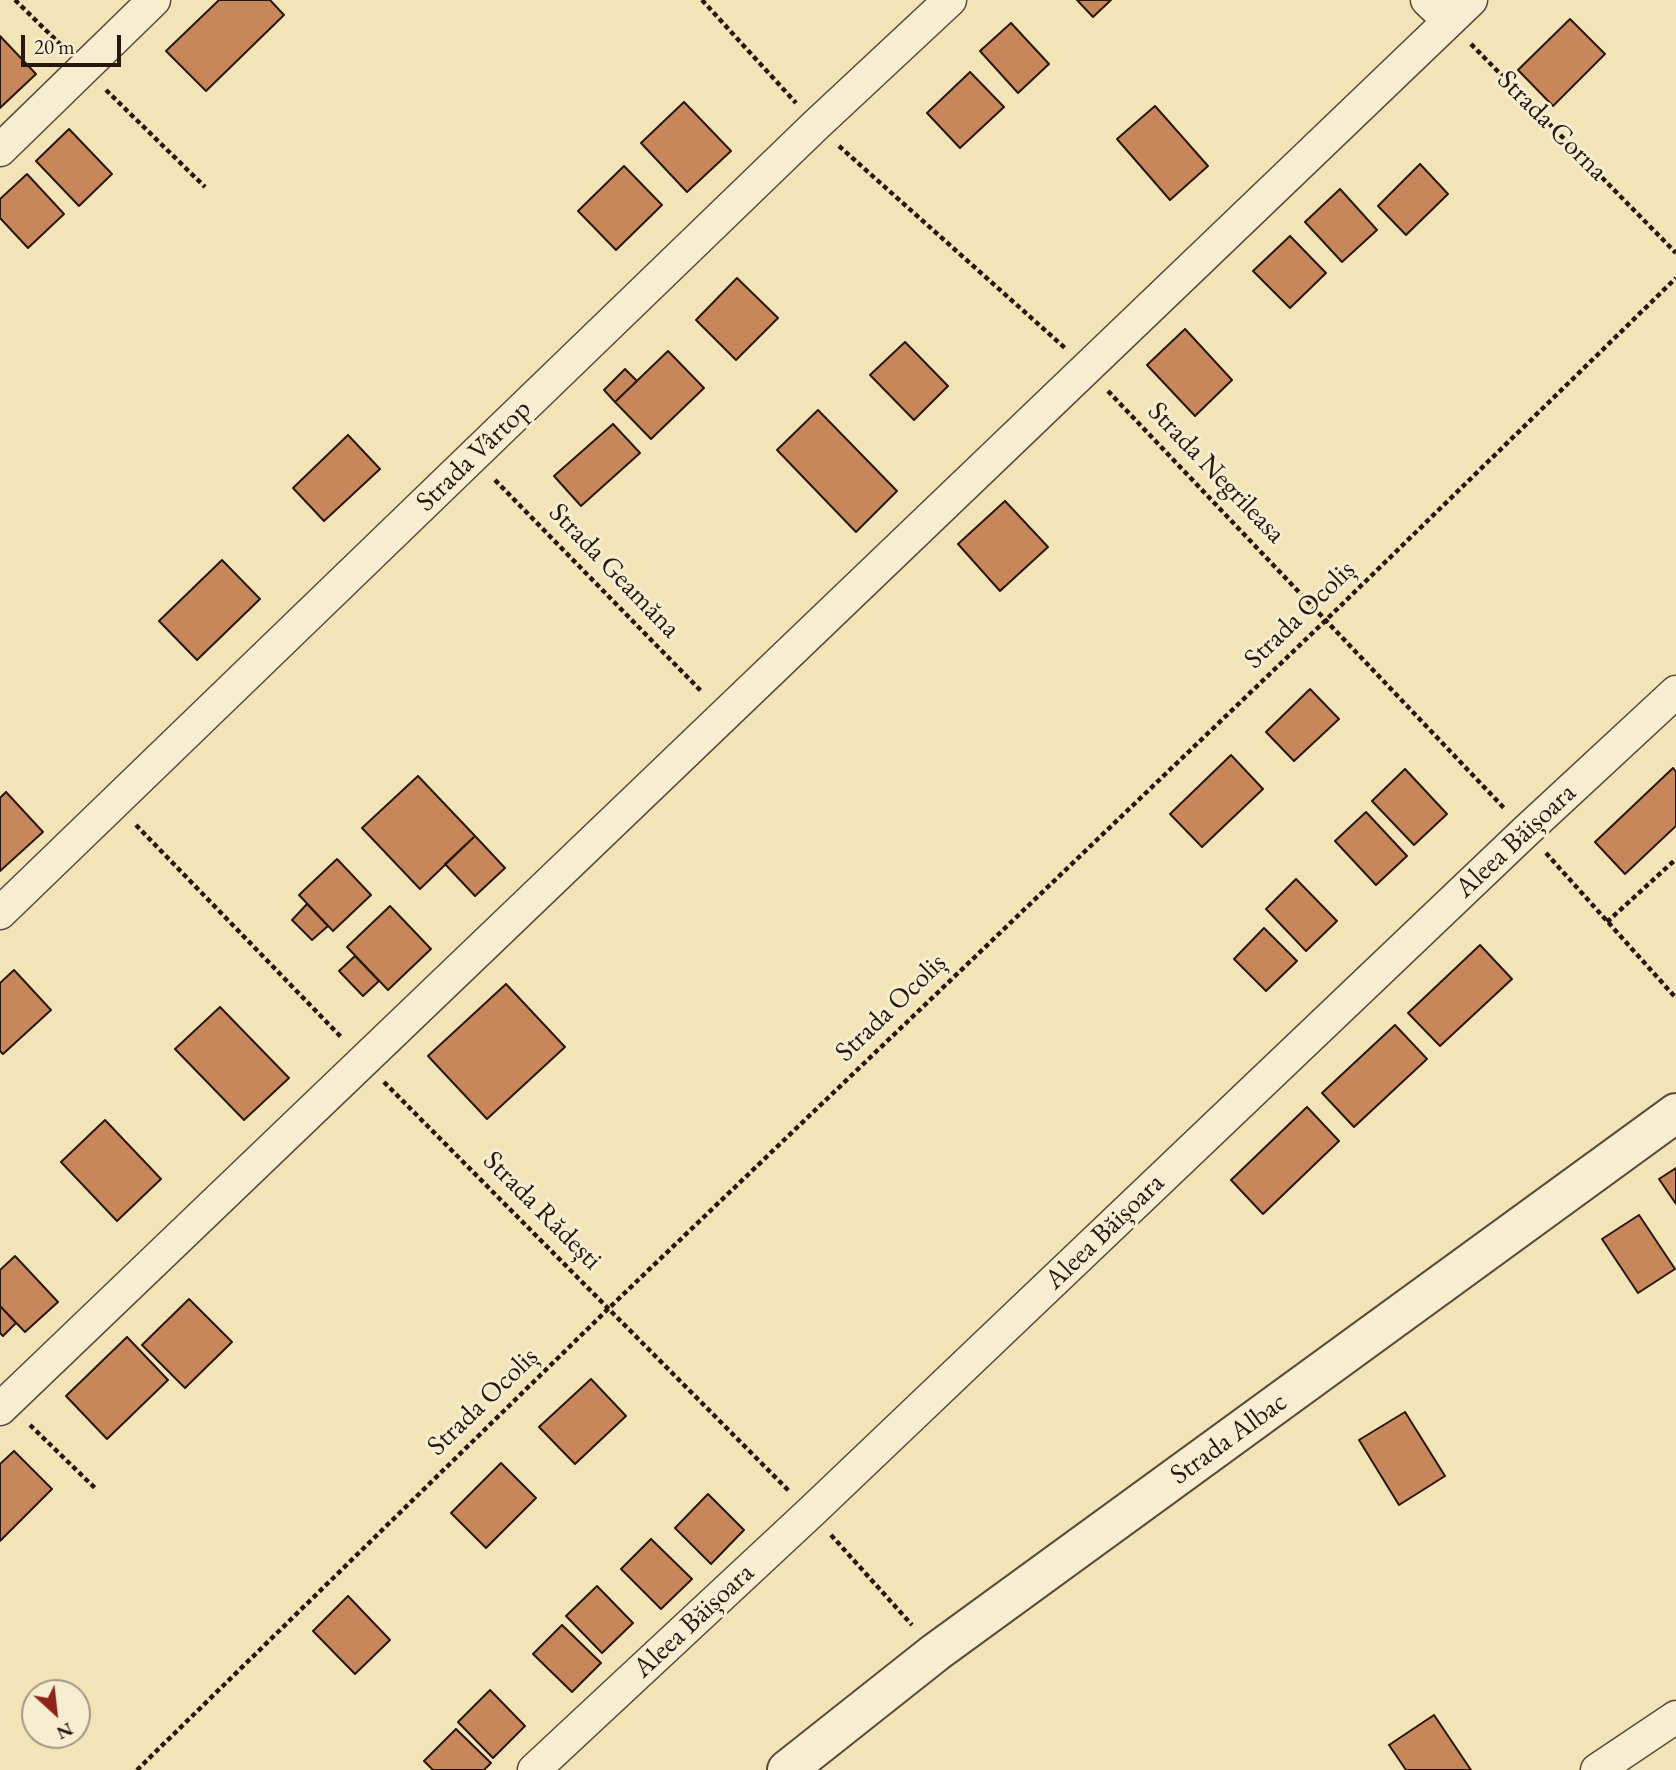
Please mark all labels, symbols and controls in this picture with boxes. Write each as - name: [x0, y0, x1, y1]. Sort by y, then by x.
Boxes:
- scale bar: [24, 21, 124, 65]
- text: 20 m: [34, 33, 75, 60]
- street label: Strada Corna: [1490, 64, 1614, 188]
- street label: Strada Vârtop: [409, 393, 539, 519]
- street label: Strada Negrileasa: [1140, 395, 1292, 551]
- street label: Strada Geamăna: [541, 496, 687, 646]
- street label: Strada Ocoliș: [1237, 554, 1363, 676]
- street label: Aleea Băișoara: [1449, 777, 1583, 905]
- street label: Strada Ocoliș: [828, 947, 954, 1069]
- street label: Strada Rădești: [476, 1145, 608, 1277]
- street label: Aleea Băișoara: [1038, 1167, 1172, 1297]
- street label: Strada Ocoliș: [420, 1341, 546, 1463]
- street label: Strada Albac: [1164, 1385, 1294, 1493]
- street label: Aleea Băișoara: [627, 1557, 761, 1685]
- north arrow: [21, 1679, 91, 1749]
- text: N: [52, 1717, 77, 1746]

